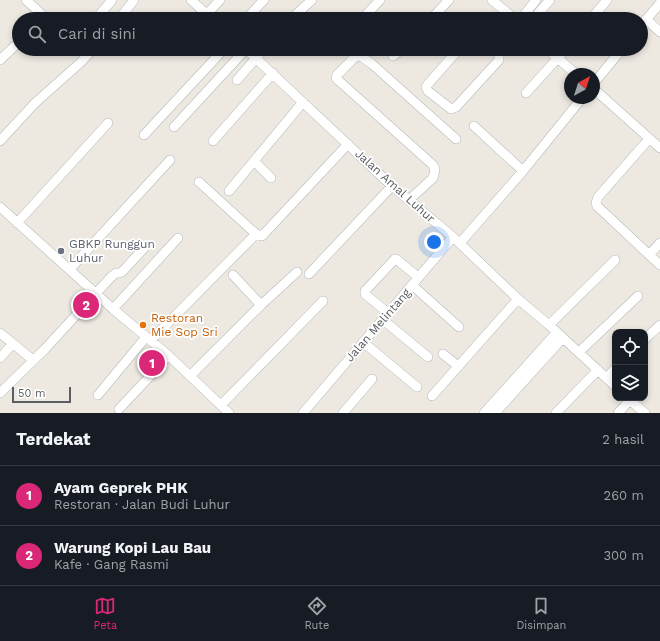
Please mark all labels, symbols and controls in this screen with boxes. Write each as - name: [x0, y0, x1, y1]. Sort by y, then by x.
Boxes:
- search box: [12, 12, 648, 56]
- icon: search: [26, 23, 48, 45]
- text: Cari di sini: [58, 25, 136, 43]
- north arrow: [564, 68, 600, 104]
- street label: Jalan Amal Luhur: [352, 146, 438, 226]
- your location: [424, 232, 444, 252]
- place label: GBKP Runggun Luhur: [69, 237, 155, 265]
- marker: GBKP Runggun Luhur: [56, 246, 66, 256]
- street label: Jalan Melintang: [342, 285, 414, 364]
- pin: 2: [73, 290, 99, 320]
- place label: Restoran Mie Sop Sri: [151, 311, 218, 339]
- marker: Restoran Mie Sop Sri: [138, 320, 148, 330]
- map controls: [612, 329, 648, 401]
- button: locate: [612, 329, 648, 365]
- pin: 1: [139, 348, 165, 378]
- button: layers: [612, 365, 648, 401]
- scale bar: [12, 385, 71, 404]
- text: 50 m: [18, 387, 45, 400]
- text: Terdekat: [16, 429, 91, 449]
- text: 2 hasil: [602, 432, 644, 447]
- text: Ayam Geprek PHK: [54, 479, 188, 497]
- text: 1: [26, 488, 32, 503]
- text: 260 m: [604, 488, 644, 503]
- text: Restoran · Jalan Budi Luhur: [54, 497, 230, 512]
- text: Warung Kopi Lau Bau: [54, 539, 211, 557]
- text: 2: [25, 548, 33, 563]
- text: 300 m: [603, 548, 644, 563]
- text: Kafe · Gang Rasmi: [54, 557, 169, 572]
- tab: Peta: [94, 595, 117, 632]
- tab: Rute: [304, 595, 329, 632]
- tab: Disimpan: [516, 595, 566, 632]

